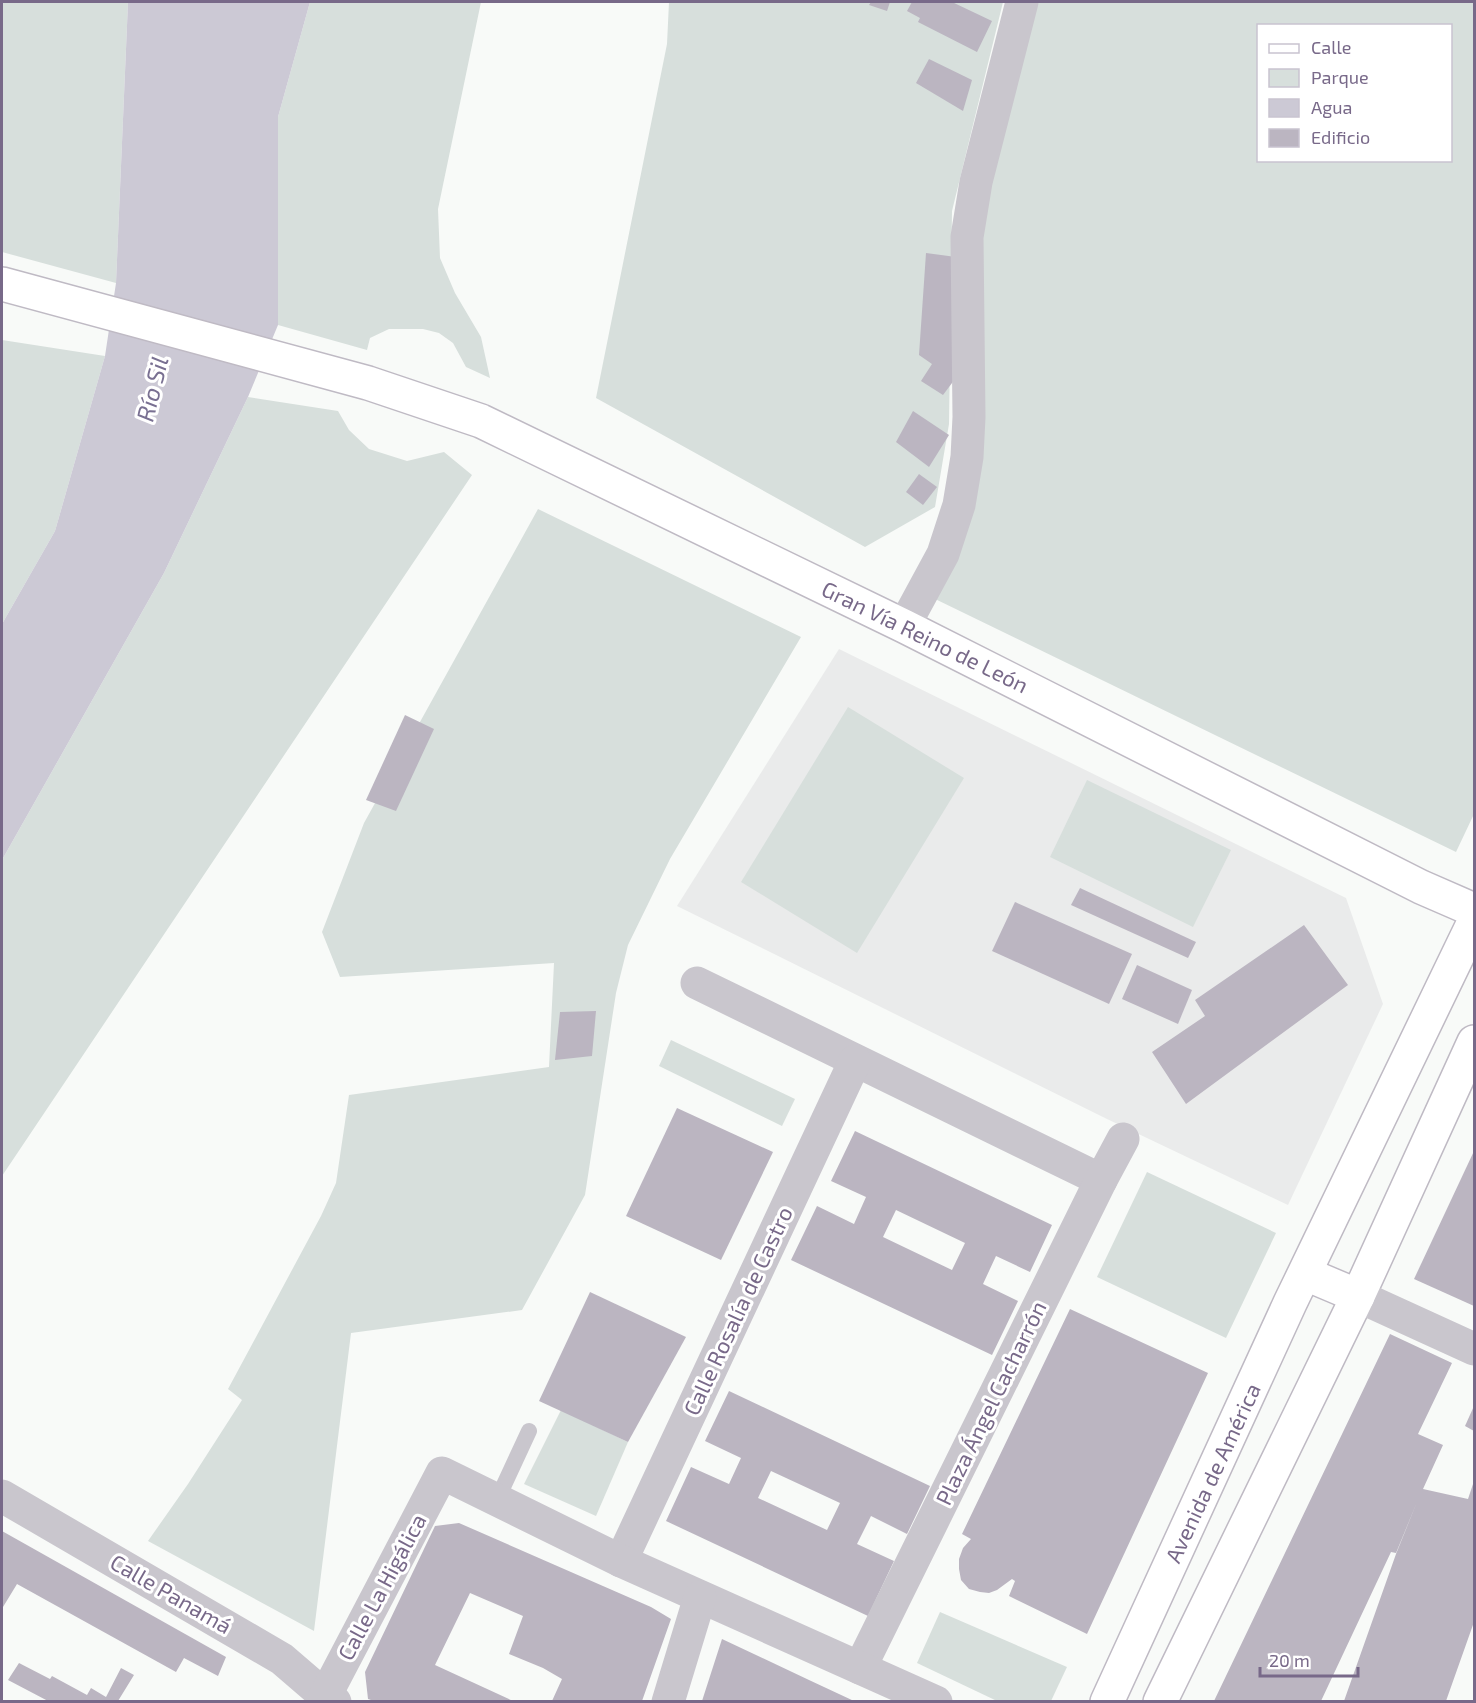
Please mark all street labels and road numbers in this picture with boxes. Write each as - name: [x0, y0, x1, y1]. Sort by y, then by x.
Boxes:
- street label: Gran Vía Reino de León: [818, 575, 1033, 697]
- street label: Calle Rosalía de Castro: [677, 1202, 797, 1419]
- street label: Plaza Ángel Cacharrón: [929, 1296, 1051, 1509]
- street label: Avenida de América: [1159, 1379, 1265, 1566]
- street label: Calle La Higálica: [332, 1509, 431, 1664]
- street label: Calle Panamá: [106, 1548, 237, 1638]

